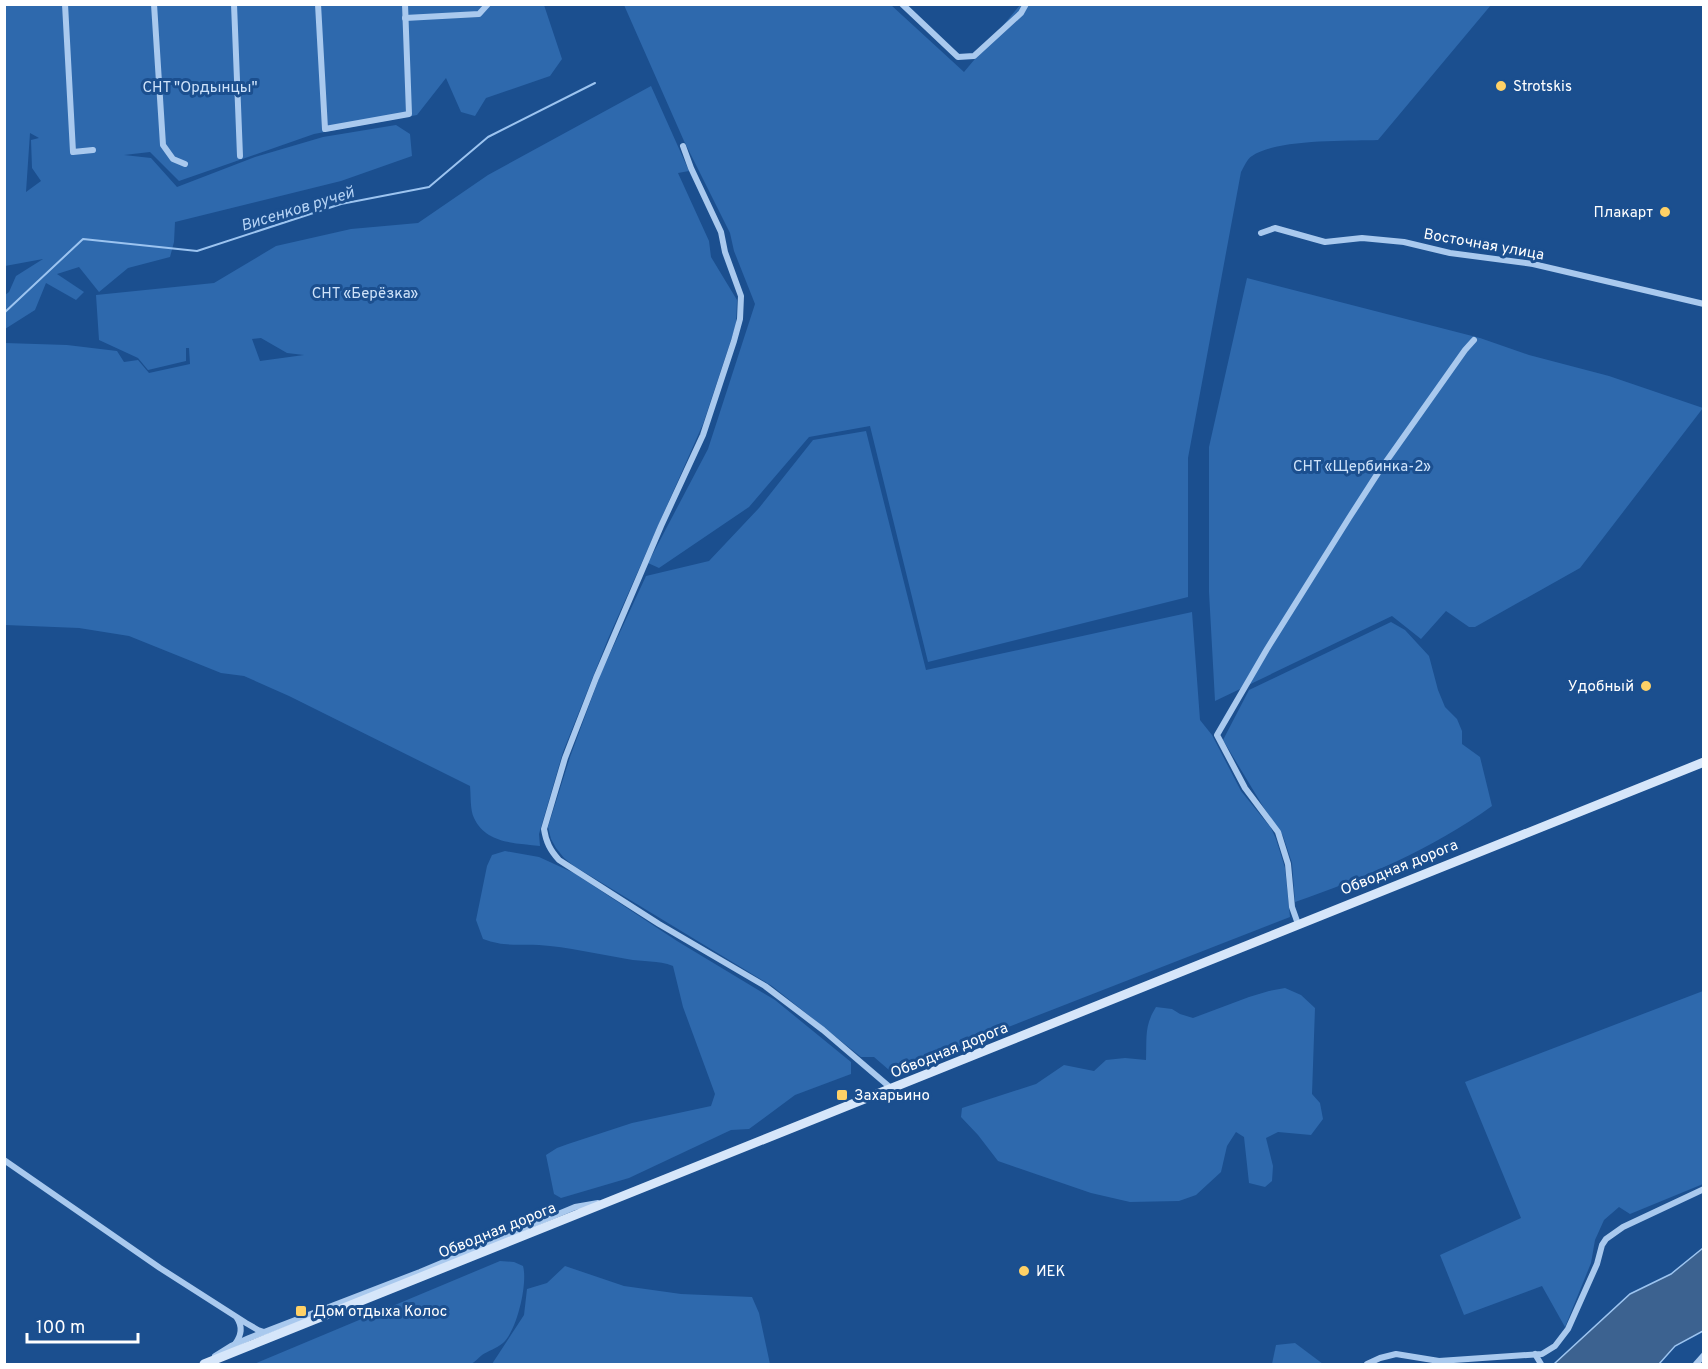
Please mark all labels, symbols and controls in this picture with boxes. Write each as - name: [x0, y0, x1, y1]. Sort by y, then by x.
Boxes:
- place label: Strotskis: [1513, 78, 1572, 97]
- park label: СНТ "Ордынцы": [142, 79, 258, 98]
- marker: Strotskis: [1494, 79, 1508, 93]
- water label: Висенков ручей: [239, 183, 357, 237]
- place label: Плакарт: [1594, 204, 1653, 223]
- marker: Плакарт: [1658, 205, 1672, 219]
- street label: Восточная улица: [1422, 226, 1546, 265]
- park label: СНТ «Берёзка»: [312, 285, 419, 304]
- park label: СНТ «Щербинка-2»: [1293, 458, 1431, 477]
- place label: Удобный: [1568, 678, 1634, 697]
- marker: Удобный: [1639, 679, 1653, 693]
- street label: Обводная дорога: [1338, 836, 1461, 901]
- street label: Обводная дорога: [888, 1019, 1011, 1084]
- place label: Захарьино: [854, 1087, 930, 1106]
- marker: Захарьино: [835, 1088, 849, 1102]
- street label: Обводная дорога: [436, 1199, 559, 1264]
- place label: ИЕК: [1036, 1263, 1065, 1282]
- marker: ИЕК: [1017, 1264, 1031, 1278]
- place label: Дом отдыха Колос: [313, 1303, 447, 1322]
- marker: Дом отдыха Колос: [294, 1304, 308, 1318]
- scale bar: [27, 1306, 138, 1344]
- text: 100 m: [36, 1317, 85, 1340]

